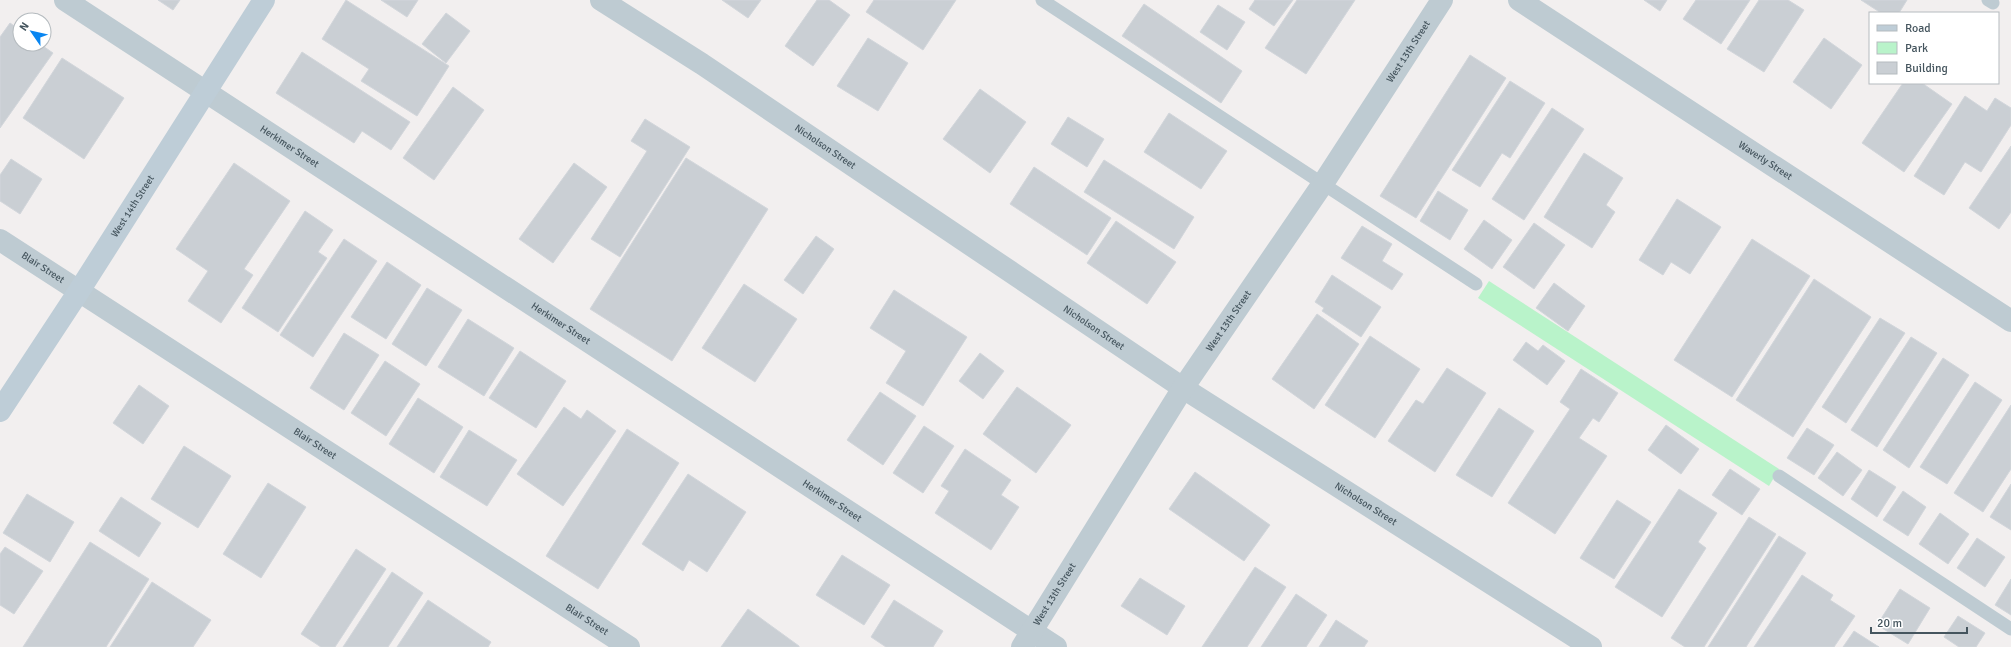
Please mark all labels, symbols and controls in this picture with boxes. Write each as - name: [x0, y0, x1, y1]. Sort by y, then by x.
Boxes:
- north arrow: [12, 12, 52, 52]
- legend: [1869, 12, 1999, 84]
- street label: West 13th Street: [1384, 18, 1433, 85]
- text: N: [17, 20, 32, 33]
- text: Road: [1905, 21, 1931, 36]
- text: Park: [1905, 41, 1928, 56]
- text: Building: [1905, 61, 1948, 76]
- street label: Nicholson Street: [792, 122, 858, 172]
- street label: Herkimer Street: [258, 123, 322, 170]
- street label: Waverly Street: [1736, 139, 1795, 183]
- street label: West 14th Street: [109, 173, 157, 240]
- street label: Blair Street: [19, 249, 67, 286]
- street label: West 13th Street: [1204, 288, 1254, 354]
- street label: Herkimer Street: [529, 300, 593, 348]
- street label: Nicholson Street: [1061, 303, 1127, 353]
- street label: Blair Street: [291, 425, 339, 462]
- street label: Herkimer Street: [800, 477, 864, 525]
- street label: Nicholson Street: [1332, 480, 1399, 528]
- street label: West 13th Street: [1031, 560, 1079, 628]
- street label: Blair Street: [563, 601, 611, 638]
- scale bar: [1871, 609, 1967, 635]
- text: 20 m: [1877, 616, 1902, 631]

